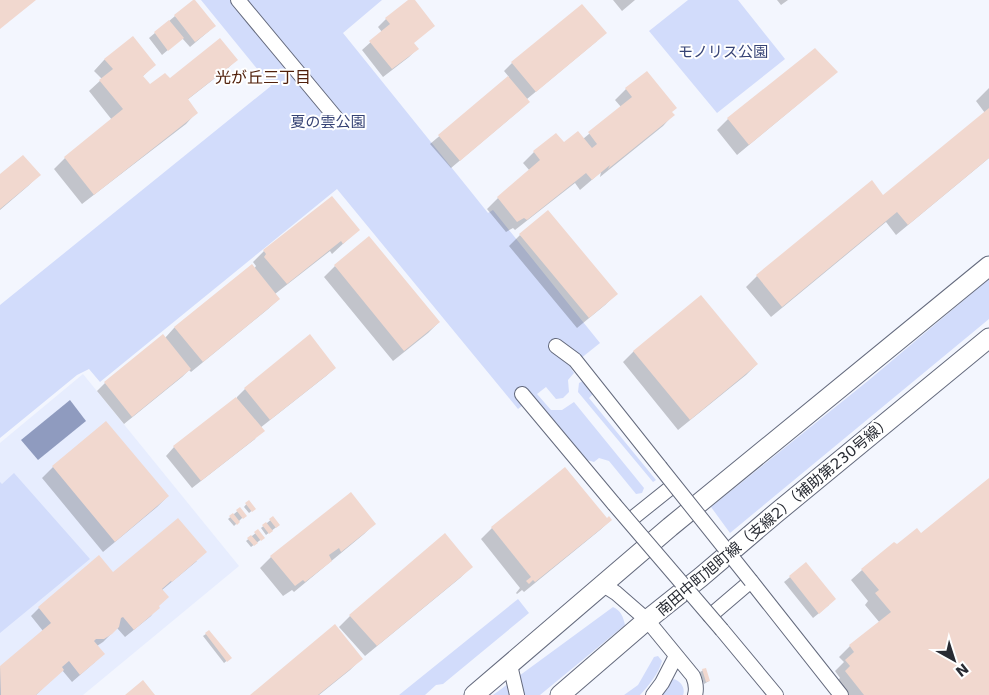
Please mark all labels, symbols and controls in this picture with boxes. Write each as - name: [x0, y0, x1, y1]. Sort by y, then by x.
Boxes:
- park label: モノリス公園: [678, 43, 768, 61]
- district label: 光が丘三丁目: [215, 68, 311, 87]
- park label: 夏の雲公園: [290, 113, 366, 131]
- street label: 南田中町旭町線（支線2）（補助第230号線）: [653, 412, 895, 620]
- north arrow: [929, 635, 979, 685]
- text: N: [953, 660, 972, 680]

